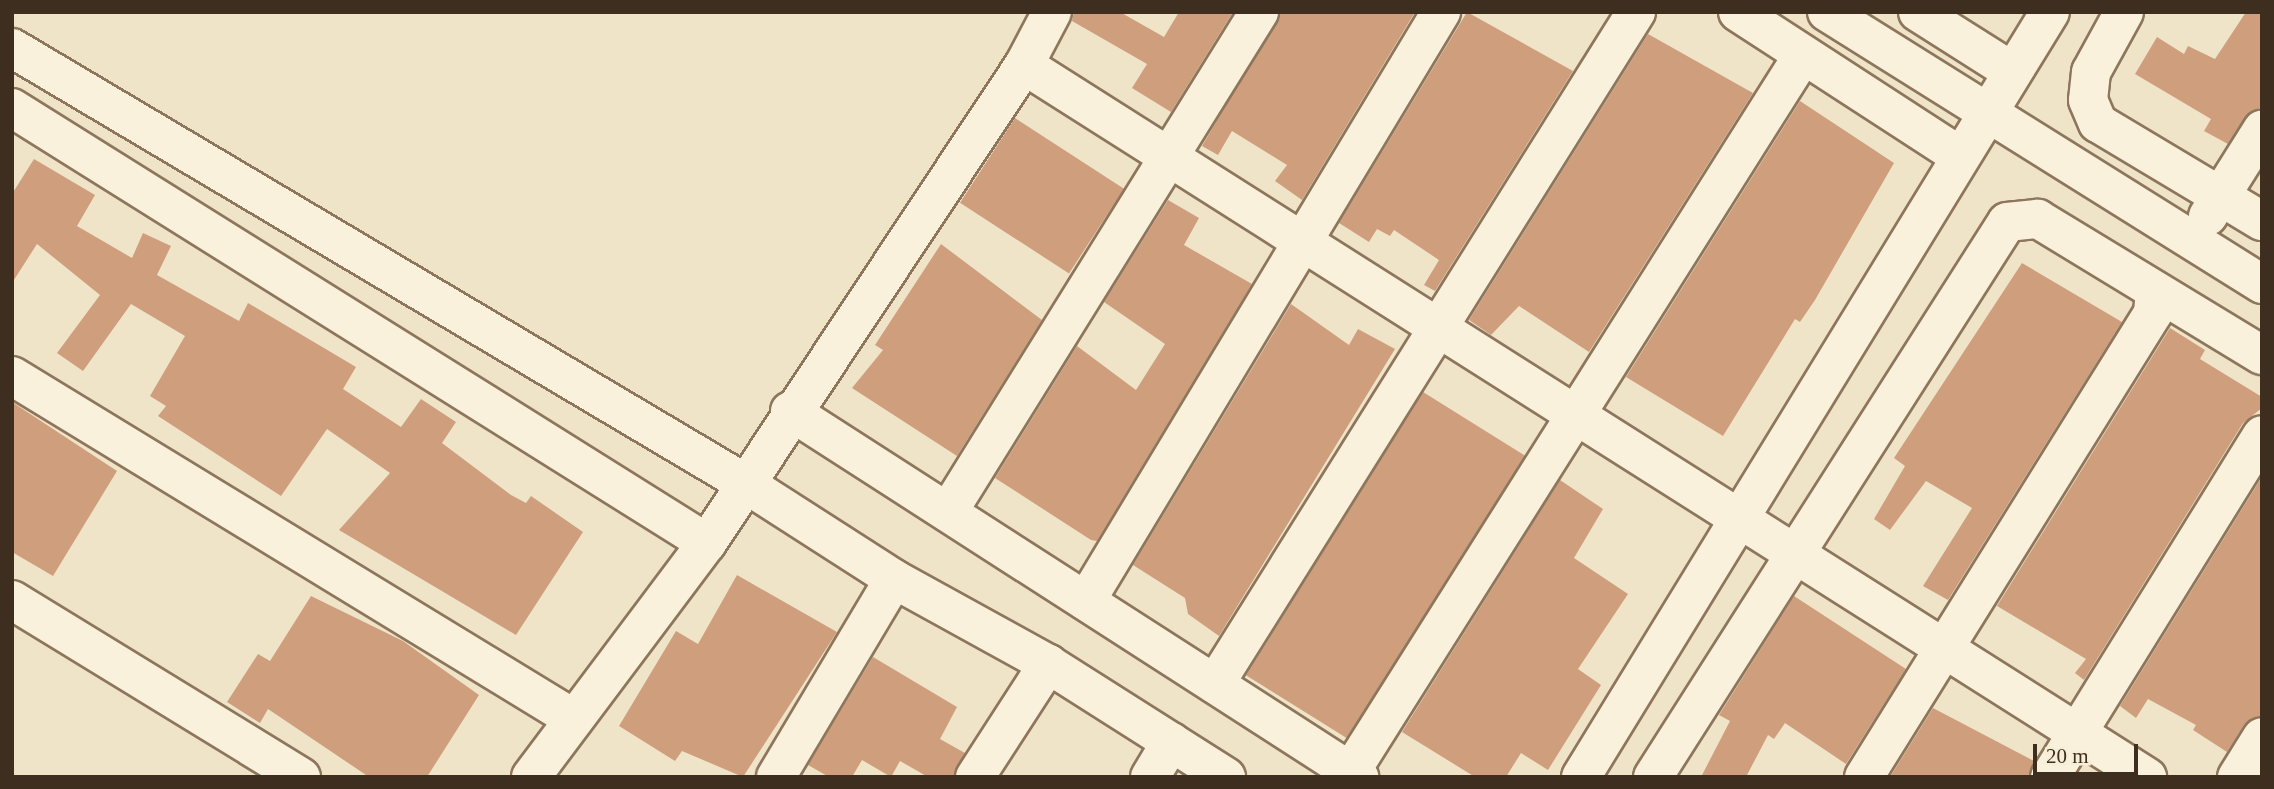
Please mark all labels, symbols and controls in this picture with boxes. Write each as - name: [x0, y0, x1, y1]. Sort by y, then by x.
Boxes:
- scale bar: [2036, 730, 2141, 774]
- text: 20 m: [2046, 744, 2089, 768]

